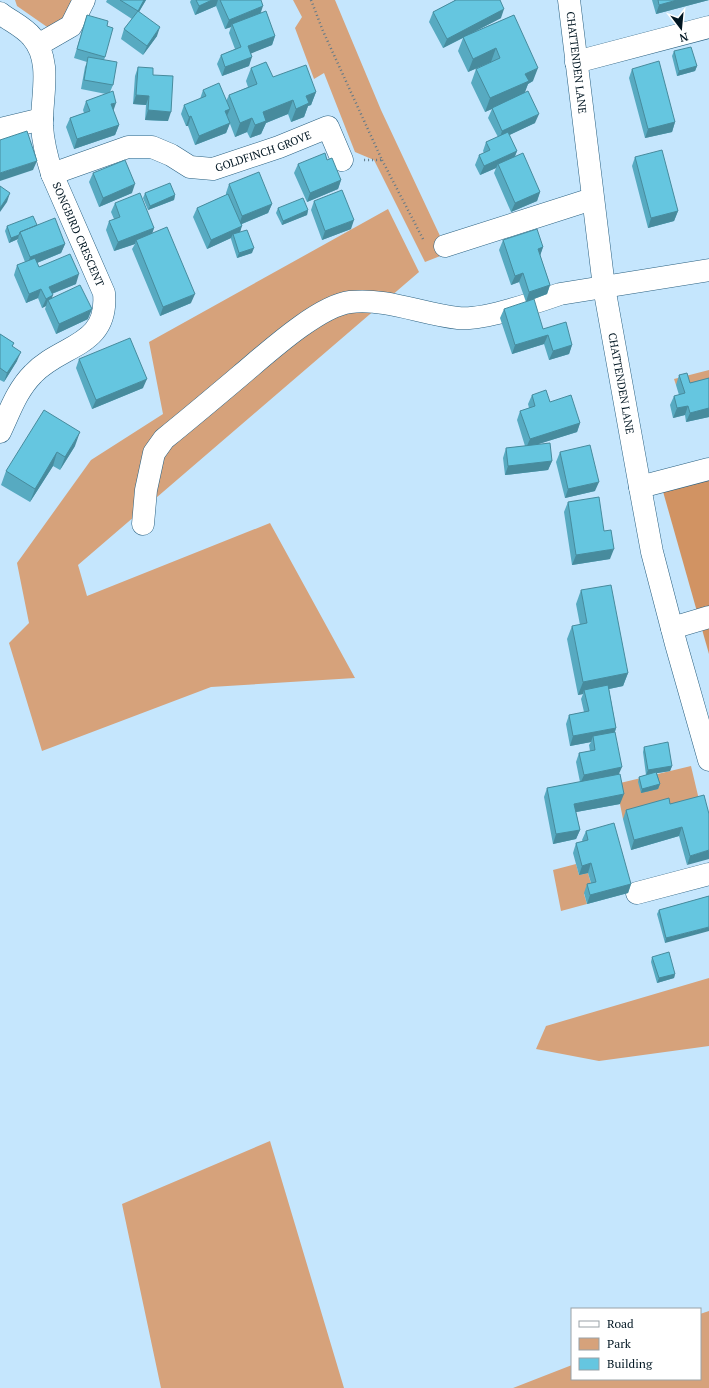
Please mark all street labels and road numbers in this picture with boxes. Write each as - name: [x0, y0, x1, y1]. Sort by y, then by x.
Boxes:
- street label: CHATTENDEN LANE: [563, 11, 590, 114]
- street label: GOLDFINCH GROVE: [213, 128, 313, 175]
- street label: SONGBIRD CRESCENT: [49, 180, 107, 289]
- street label: CHATTENDEN LANE: [605, 331, 637, 435]

